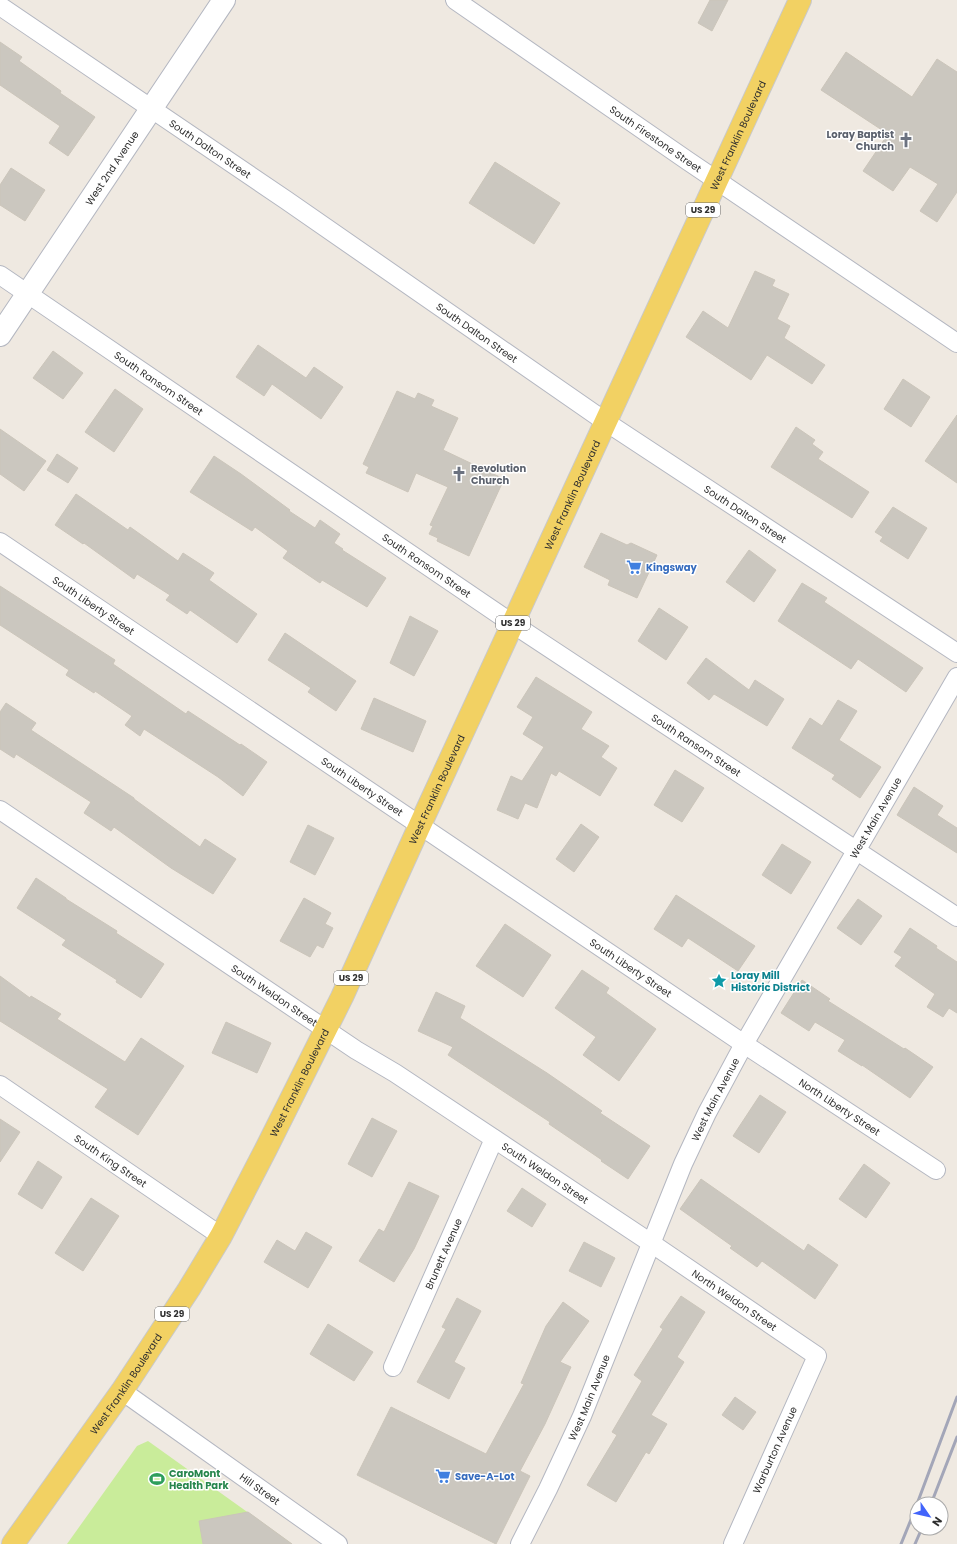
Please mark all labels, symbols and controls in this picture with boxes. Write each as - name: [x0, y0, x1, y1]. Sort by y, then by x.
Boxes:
- street label: West Franklin Boulevard: [706, 78, 769, 192]
- street label: South Firestone Street: [607, 102, 705, 176]
- street label: South Dalton Street: [166, 115, 254, 182]
- place label: Loray Baptist Church: [827, 127, 894, 154]
- street label: West 2nd Avenue: [81, 128, 142, 208]
- church icon: Loray Baptist Church: [897, 131, 915, 149]
- road number: US 29: [686, 203, 720, 217]
- street label: South Dalton Street: [433, 299, 521, 366]
- street label: South Ransom Street: [111, 347, 207, 419]
- street label: West Franklin Boulevard: [540, 438, 604, 552]
- place label: Revolution Church: [471, 461, 526, 488]
- church icon: Revolution Church: [450, 465, 468, 483]
- street label: South Dalton Street: [701, 481, 790, 547]
- street label: South Ransom Street: [379, 530, 474, 601]
- supermarket icon: Kingsway: [625, 558, 643, 576]
- place label: Kingsway: [646, 560, 697, 575]
- street label: South Liberty Street: [50, 572, 138, 639]
- road number: US 29: [496, 616, 530, 630]
- street label: South Ransom Street: [648, 710, 744, 780]
- street label: West Franklin Boulevard: [405, 732, 468, 846]
- street label: South Liberty Street: [318, 753, 407, 820]
- street label: West Main Avenue: [846, 774, 905, 861]
- street label: South Liberty Street: [587, 935, 675, 1001]
- street label: South Weldon Street: [228, 960, 321, 1030]
- place label: Loray Mill Historic District: [731, 968, 810, 995]
- road number: US 29: [334, 971, 368, 985]
- place icon: Loray Mill Historic District: [710, 972, 728, 990]
- street label: West Franklin Boulevard: [266, 1026, 333, 1139]
- street label: West Main Avenue: [687, 1055, 743, 1143]
- street label: North Liberty Street: [796, 1075, 884, 1139]
- street label: South King Street: [71, 1130, 150, 1191]
- street label: South Weldon Street: [499, 1138, 592, 1207]
- street label: Brunett Avenue: [421, 1216, 466, 1292]
- street label: North Weldon Street: [689, 1266, 780, 1334]
- road number: US 29: [155, 1307, 189, 1321]
- street label: West Franklin Boulevard: [86, 1330, 165, 1437]
- street label: West Main Avenue: [564, 1352, 613, 1443]
- street label: Warburton Avenue: [749, 1404, 801, 1496]
- place label: CaroMont Health Park: [169, 1466, 229, 1493]
- supermarket icon: Save-A-Lot: [434, 1467, 452, 1485]
- street label: Hill Street: [237, 1469, 283, 1508]
- place label: Save-A-Lot: [455, 1469, 515, 1484]
- sports icon: CaroMont Health Park: [148, 1470, 166, 1488]
- north arrow: [909, 1496, 949, 1536]
- text: N: [928, 1514, 946, 1529]

